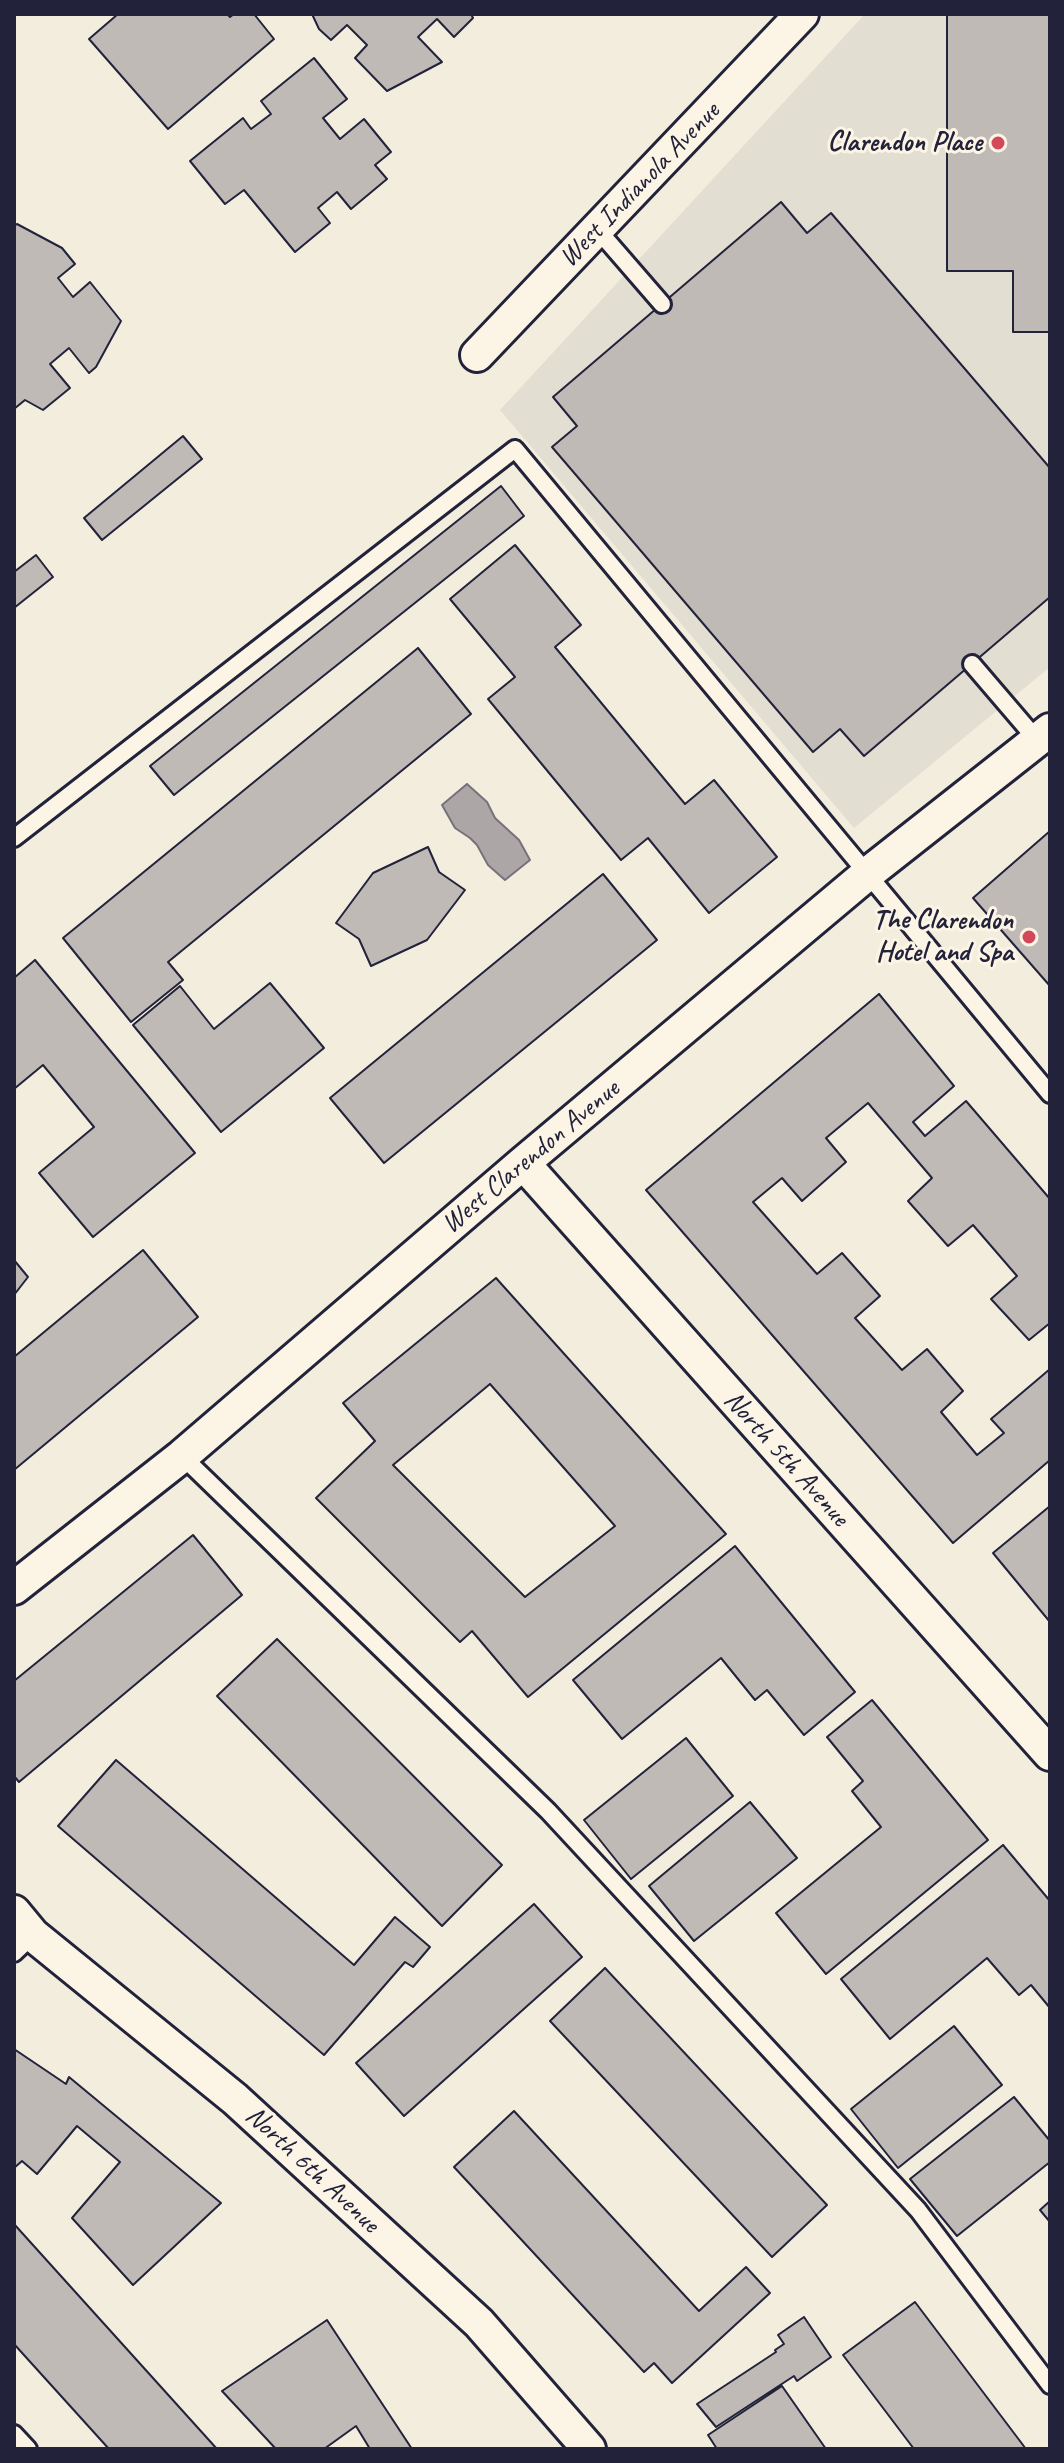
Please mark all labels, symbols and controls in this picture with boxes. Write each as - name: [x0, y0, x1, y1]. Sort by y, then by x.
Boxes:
- street label: West Indianola Avenue: [553, 95, 727, 275]
- place label: Clarendon Place: [827, 126, 982, 160]
- marker: Clarendon Place: [989, 134, 1007, 152]
- place label: The Clarendon Hotel and Spa: [873, 904, 1013, 970]
- marker: The Clarendon Hotel and Spa: [1020, 928, 1038, 946]
- street label: West Clarendon Avenue: [435, 1073, 627, 1241]
- street label: North 5th Avenue: [716, 1384, 856, 1534]
- street label: North 6th Avenue: [238, 2099, 386, 2241]

